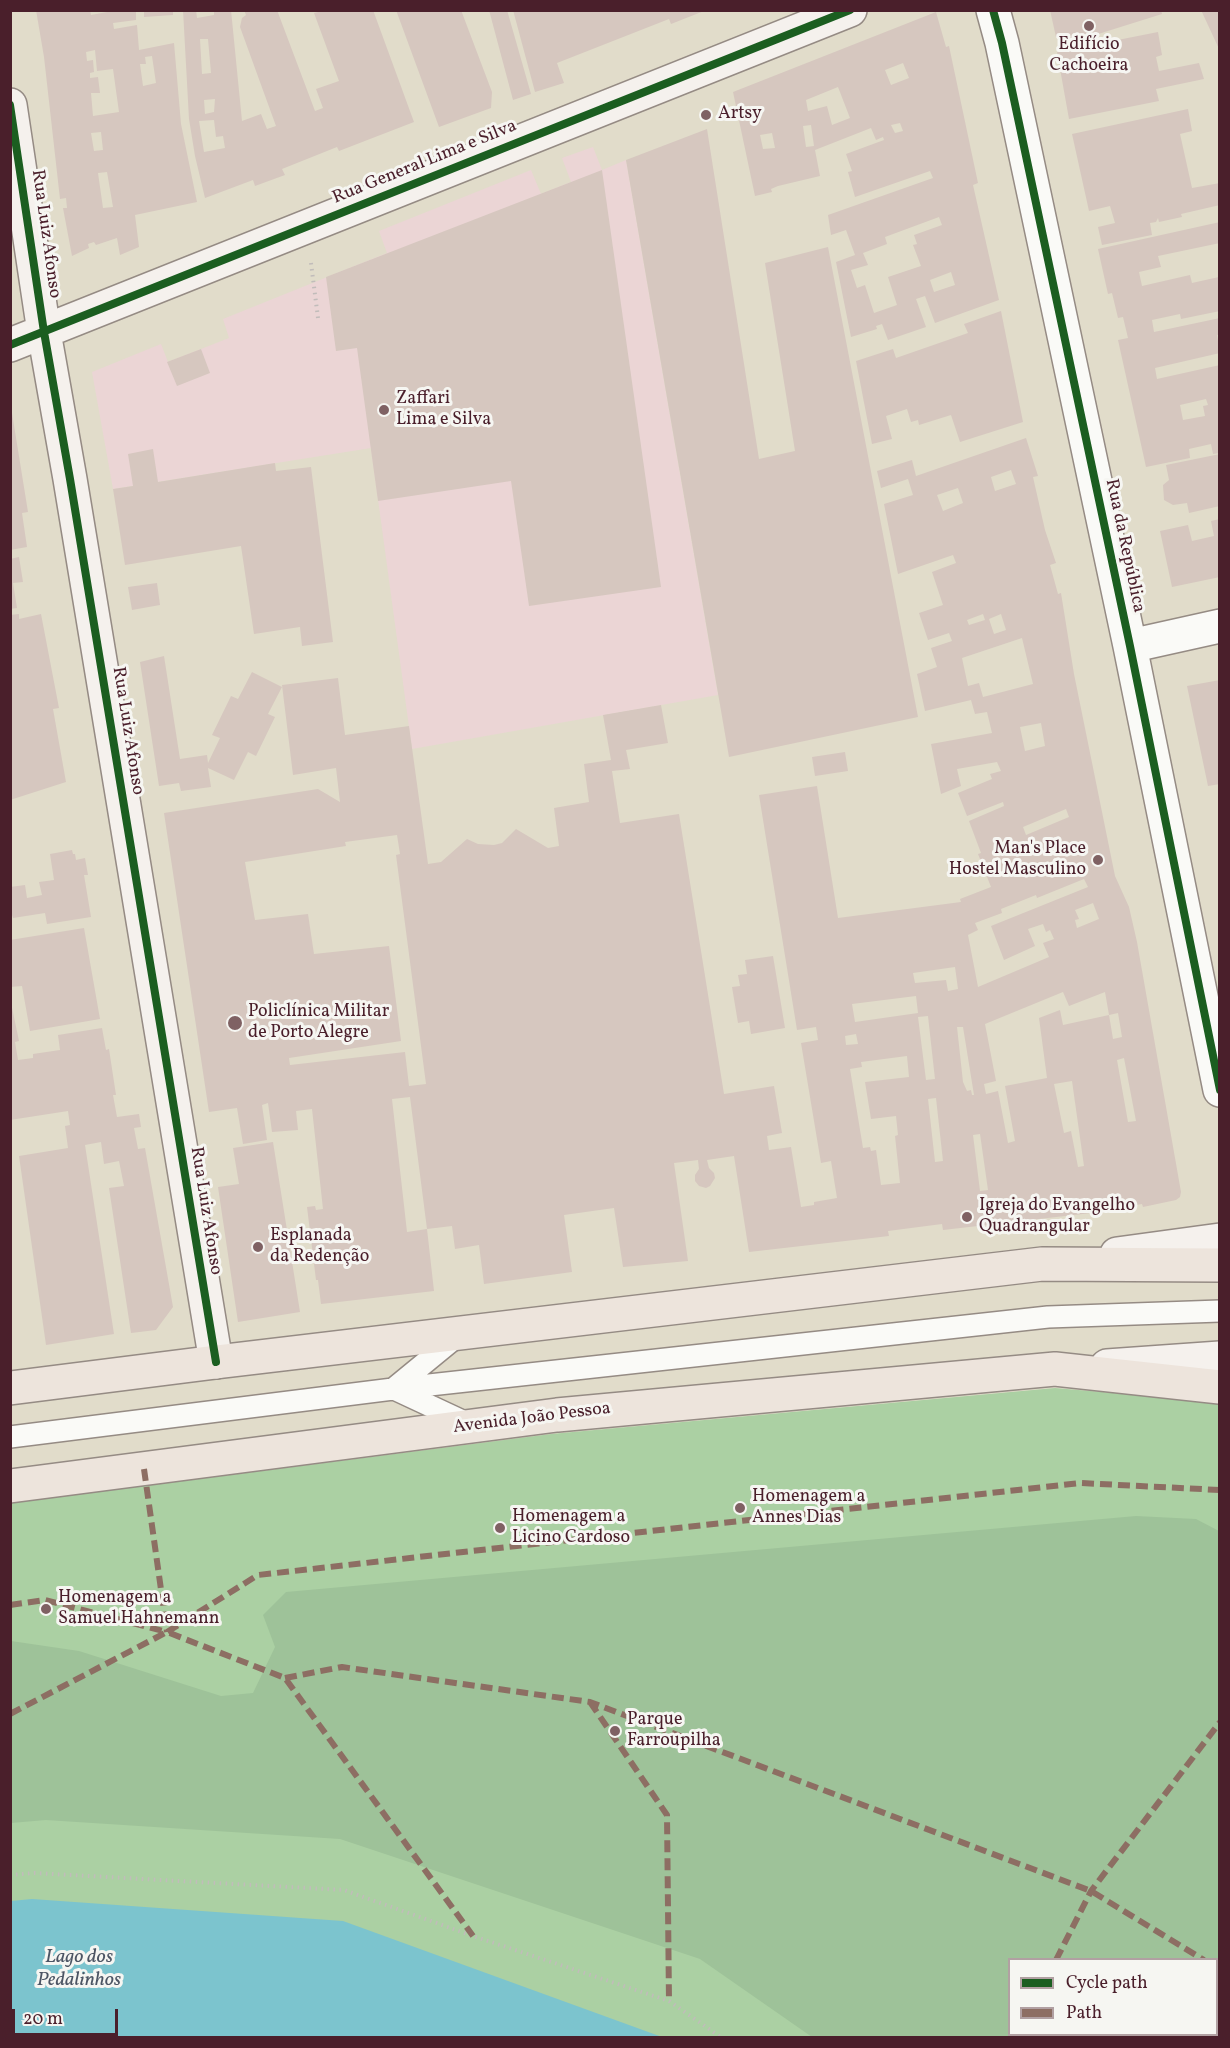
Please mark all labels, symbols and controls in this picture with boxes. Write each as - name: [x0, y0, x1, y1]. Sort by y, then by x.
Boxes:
- marker: Edifício Cachoeira: [1082, 19, 1096, 33]
- place label: Edifício Cachoeira: [1049, 35, 1129, 78]
- place label: Artsy: [718, 104, 762, 126]
- marker: Artsy: [699, 108, 713, 122]
- street label: Rua General Lima e Silva: [330, 116, 520, 210]
- street label: Rua Luiz Afonso: [25, 168, 65, 300]
- place label: Zaffari Lima e Silva: [396, 389, 491, 432]
- marker: Zaffari Lima e Silva: [377, 403, 391, 417]
- street label: Rua da República: [1099, 477, 1149, 615]
- street label: Rua Luiz Afonso: [106, 665, 148, 797]
- place label: Man's Place Hostel Masculino: [949, 839, 1086, 882]
- marker: Man's Place Hostel Masculino: [1091, 853, 1105, 867]
- place label: Policlínica Militar de Porto Alegre: [248, 1002, 389, 1044]
- marker: Policlínica Militar de Porto Alegre: [226, 1014, 244, 1032]
- street label: Rua Luiz Afonso: [184, 1145, 226, 1277]
- place label: Igreja do Evangelho Quadrangular: [979, 1196, 1135, 1238]
- marker: Igreja do Evangelho Quadrangular: [960, 1210, 974, 1224]
- place label: Esplanada da Redenção: [270, 1226, 369, 1268]
- marker: Esplanada da Redenção: [251, 1240, 265, 1254]
- street label: Avenida João Pessoa: [452, 1399, 612, 1439]
- place label: Homenagem a Annes Dias: [752, 1487, 866, 1530]
- marker: Homenagem a Annes Dias: [733, 1501, 747, 1515]
- place label: Homenagem a Licino Cardoso: [512, 1507, 630, 1550]
- marker: Homenagem a Licino Cardoso: [493, 1521, 507, 1535]
- place label: Homenagem a Samuel Hahnemann: [58, 1588, 219, 1630]
- marker: Homenagem a Samuel Hahnemann: [39, 1602, 53, 1616]
- place label: Parque Farroupilha: [627, 1710, 721, 1752]
- marker: Parque Farroupilha: [608, 1724, 622, 1738]
- water label: Lago dos Pedalinhos: [37, 1946, 121, 1993]
- legend: [1008, 1958, 1218, 2036]
- text: Cycle path: [1066, 1971, 1148, 1996]
- scale bar: [15, 1997, 122, 2035]
- text: Path: [1066, 2001, 1102, 2026]
- text: 20 m: [23, 2007, 63, 2032]

